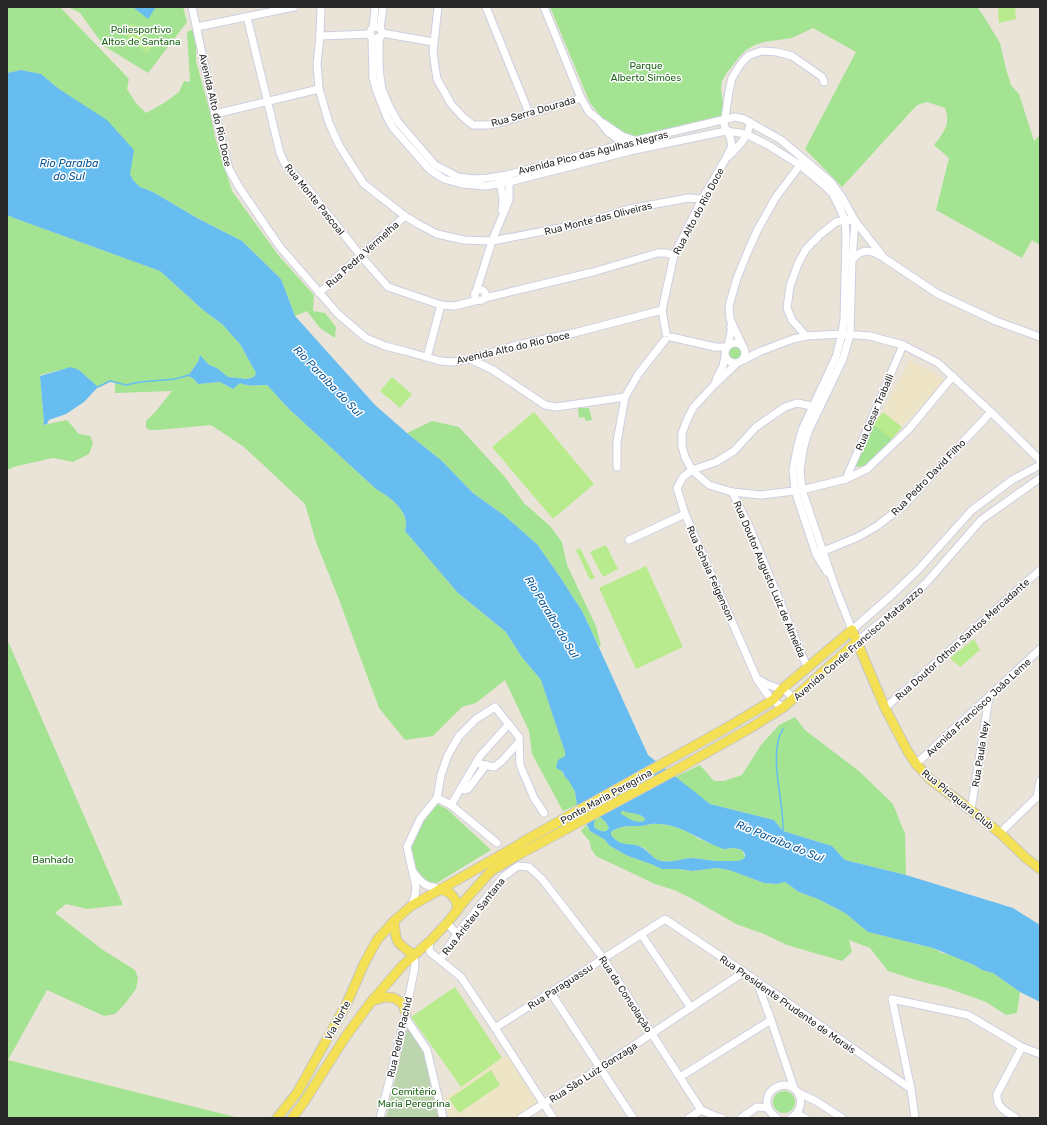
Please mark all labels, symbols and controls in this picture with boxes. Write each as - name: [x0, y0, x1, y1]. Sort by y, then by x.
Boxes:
- park label: Poliesportivo Altos de Santana: [101, 24, 181, 48]
- street label: Avenida Alto do Rio Doce: [196, 52, 234, 168]
- park label: Parque Alberto Simões: [611, 60, 681, 84]
- street label: Rua Serra Dourada: [490, 94, 577, 130]
- street label: Avenida Pico das Agulhas Negras: [517, 129, 669, 177]
- water label: Rio Paraíba do Sul: [40, 157, 99, 183]
- street label: Rua Monte Pascoal: [282, 162, 347, 238]
- street label: Rua Alto do Rio Doce: [671, 166, 727, 257]
- street label: Rua Monte das Oliveiras: [543, 200, 653, 238]
- street label: Rua Pedra Vermelha: [324, 219, 402, 291]
- street label: Avenida Alto do Rio Doce: [455, 329, 571, 367]
- water label: Rio Paraíba do Sul: [291, 343, 365, 420]
- street label: Rua Cesar Traballi: [853, 372, 896, 453]
- street label: Rua Pedro David Filho: [889, 437, 968, 518]
- street label: Rua Doutor Augusto Luiz de Almeida: [731, 499, 808, 660]
- street label: Rua Schaia Feigenson: [684, 524, 736, 623]
- water label: Rio Paraíba do Sul: [522, 574, 581, 661]
- street label: Rua Doutor Othon Santos Mercadante: [893, 576, 1032, 703]
- street label: Avenida Conde Francisco Matarazzo: [791, 584, 926, 703]
- street label: Avenida Francisco João Leme: [924, 656, 1034, 759]
- street label: Rua Paula Ney: [970, 720, 992, 788]
- street label: Ponte Maria Peregrina: [559, 767, 654, 827]
- street label: Rua Piraquara Club: [919, 767, 996, 832]
- water label: Rio Paraíba do Sul: [734, 818, 826, 865]
- park label: Banhado: [32, 854, 74, 866]
- street label: Rua Aristeu Santana: [440, 875, 508, 958]
- street label: Rua Presidente Prudente de Morais: [717, 953, 858, 1057]
- street label: Rua da Consolação: [596, 954, 654, 1035]
- street label: Rua Paraguassu: [526, 961, 595, 1012]
- street label: Rua Pedro Rachid: [385, 996, 415, 1079]
- street label: Via Norte: [323, 998, 353, 1042]
- street label: Rua São Luiz Gonzaga: [547, 1040, 640, 1106]
- park label: Cemitério Maria Peregrina: [378, 1086, 450, 1110]

